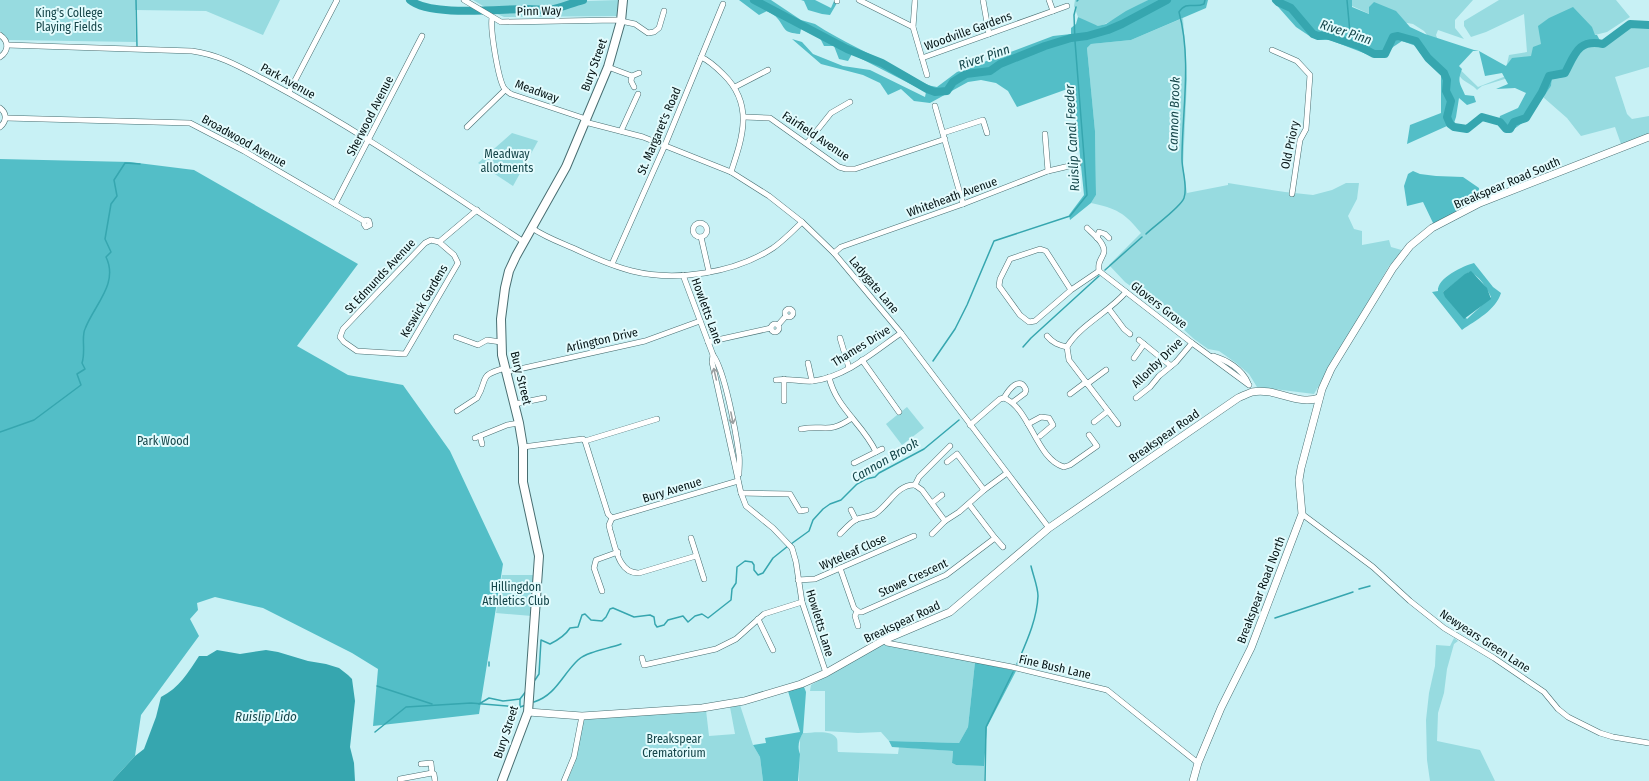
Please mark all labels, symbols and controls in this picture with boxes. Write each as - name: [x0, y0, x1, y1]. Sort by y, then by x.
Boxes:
- street label: Pinn Way: [517, 4, 562, 18]
- park label: King's College Playing Fields: [35, 6, 103, 34]
- street label: Woodville Gardens: [923, 9, 1013, 53]
- water label: River Pinn: [1318, 17, 1374, 47]
- street label: Bury Street: [578, 37, 610, 93]
- water label: River Pinn: [956, 41, 1012, 73]
- street label: Park Avenue: [258, 60, 318, 102]
- street label: Sherwood Avenue: [344, 73, 396, 158]
- water label: Cannon Brook: [1165, 76, 1183, 152]
- street label: Meadway: [513, 77, 561, 106]
- water label: Ruislip Canal Feeder: [1062, 84, 1082, 192]
- street label: St. Margaret's Road: [634, 85, 684, 177]
- street label: Fairfield Avenue: [780, 108, 852, 164]
- street label: Broadwood Avenue: [199, 112, 289, 170]
- street label: Old Priory: [1278, 119, 1302, 170]
- park label: Meadway allotments: [481, 147, 533, 175]
- street label: Breakspear Road South: [1452, 154, 1562, 212]
- street label: Whiteheath Avenue: [905, 174, 999, 220]
- street label: St Edmunds Avenue: [342, 236, 418, 316]
- street label: Ladygate Lane: [846, 254, 902, 316]
- street label: Keswick Gardens: [397, 262, 451, 340]
- street label: Howletts Lane: [689, 276, 726, 346]
- street label: Glovers Grove: [1128, 279, 1190, 331]
- street label: Thames Drive: [829, 322, 893, 369]
- street label: Arlington Drive: [565, 325, 639, 355]
- street label: Allonby Drive: [1129, 335, 1185, 391]
- street label: Bury Street: [508, 350, 534, 406]
- one-way arrow: [711, 368, 718, 381]
- street label: Breakspear Road: [1126, 407, 1202, 465]
- one-way arrow: [728, 411, 736, 424]
- park label: Park Wood: [137, 434, 189, 448]
- water label: Cannon Brook: [849, 435, 922, 485]
- street label: Bury Avenue: [641, 474, 703, 506]
- street label: Wyteleaf Close: [817, 531, 889, 573]
- street label: Breakspear Road North: [1234, 534, 1288, 646]
- street label: Stowe Crescent: [876, 556, 950, 600]
- park label: Hillingdon Athletics Club: [482, 580, 550, 608]
- street label: Howletts Lane: [803, 588, 837, 658]
- street label: Breakspear Road: [862, 598, 942, 646]
- street label: Newyears Green Lane: [1437, 606, 1533, 676]
- street label: Fine Bush Lane: [1018, 652, 1092, 682]
- street label: Bury Street: [491, 704, 521, 760]
- water label: Ruislip Lido: [235, 709, 297, 724]
- park label: Breakspear Crematorium: [642, 732, 706, 760]

